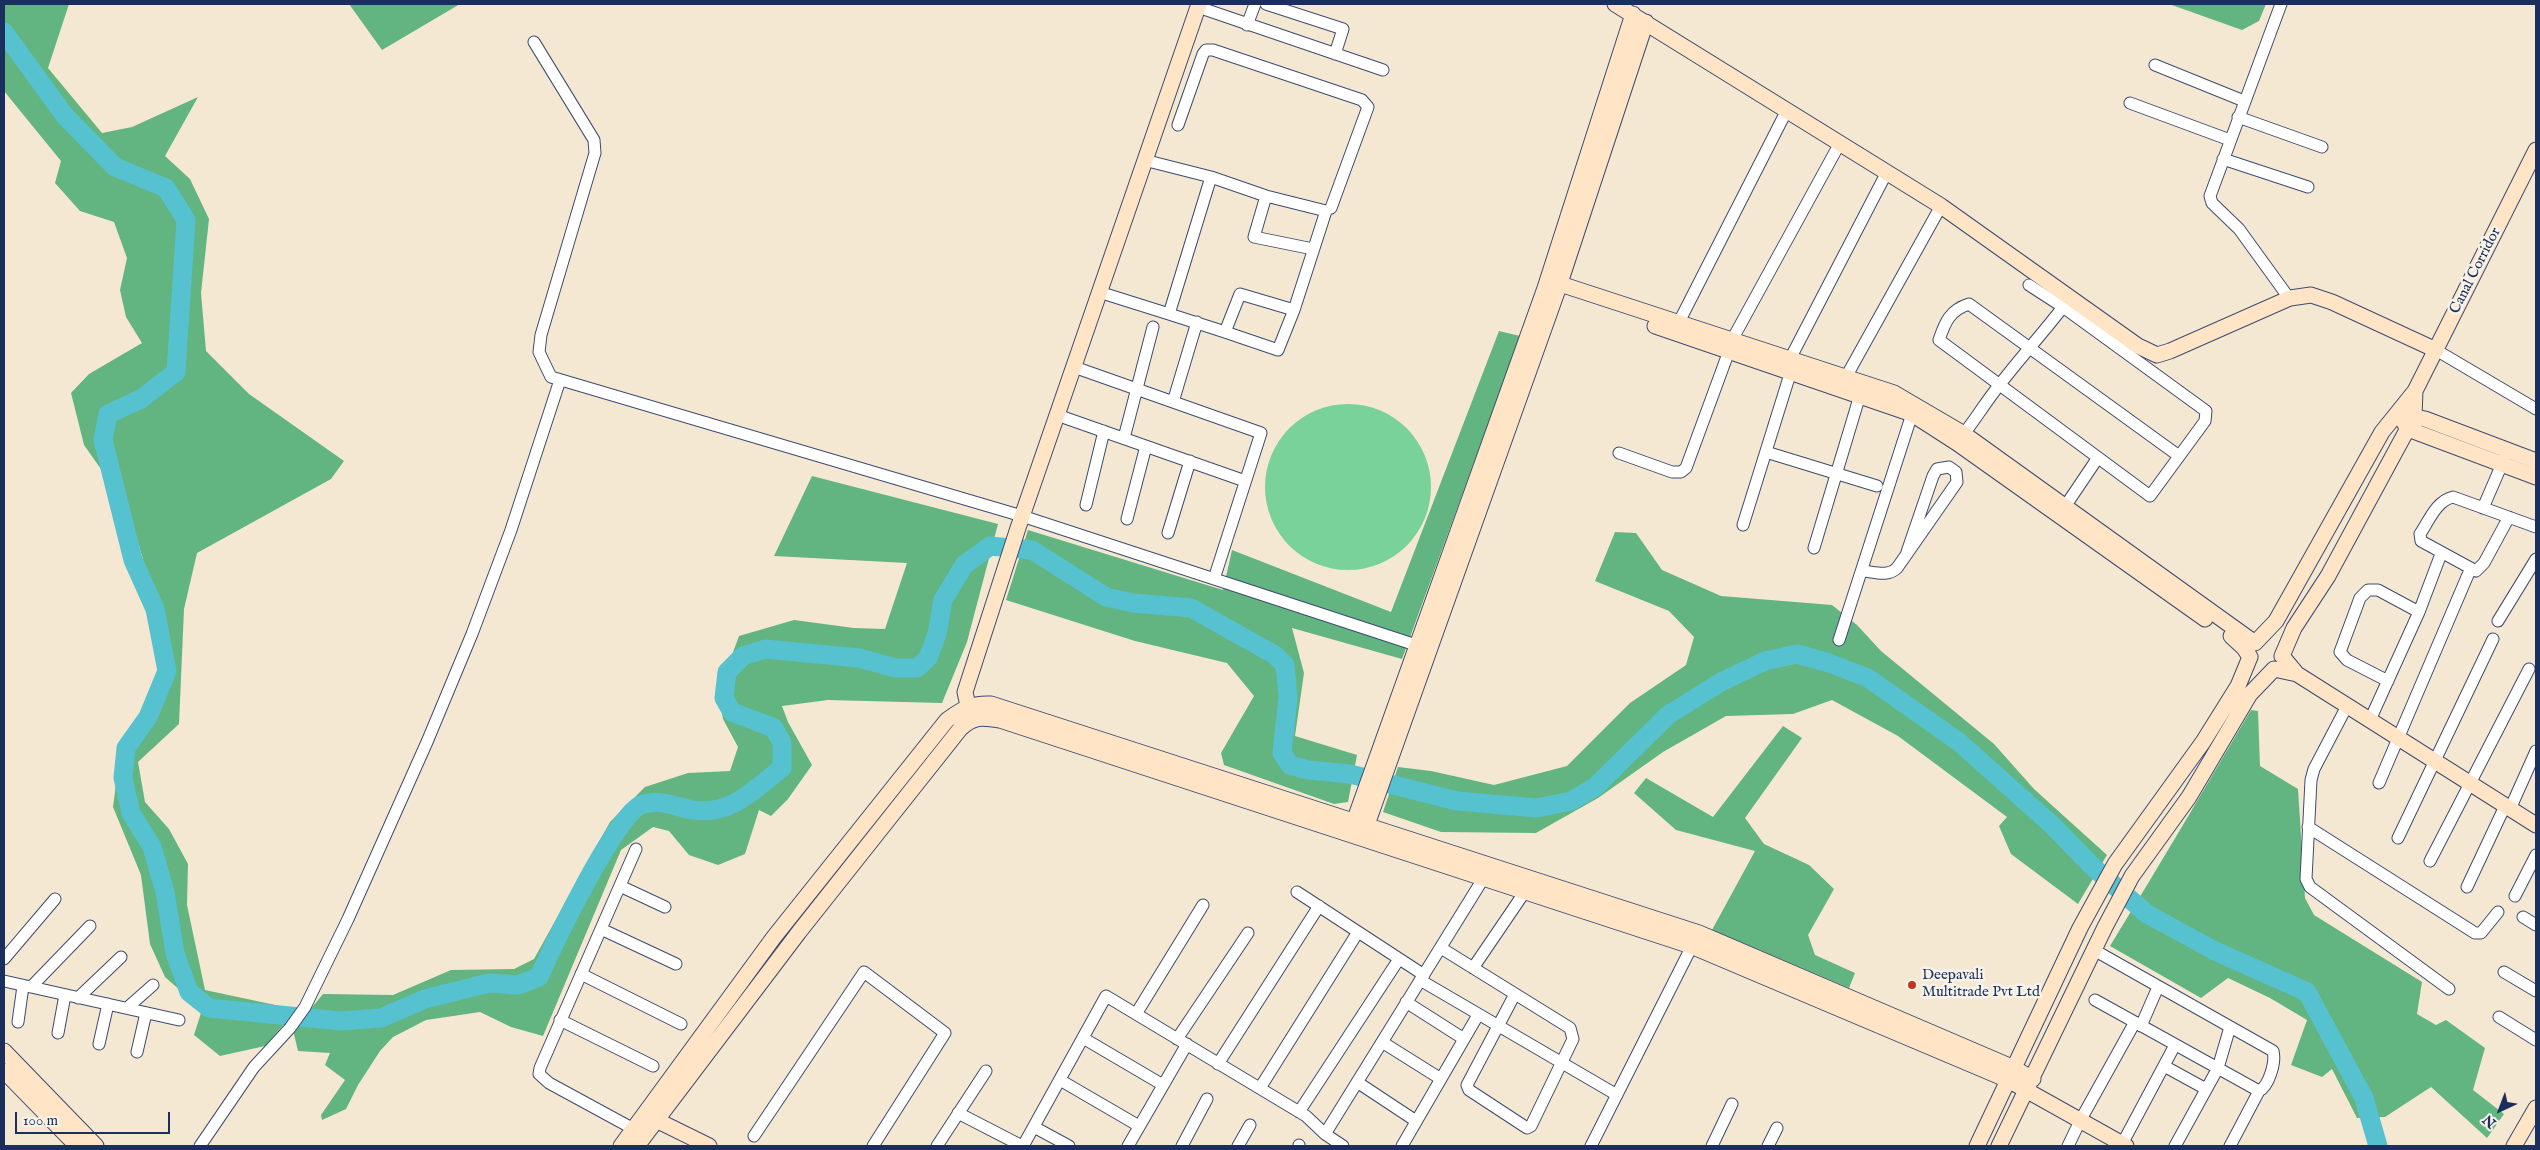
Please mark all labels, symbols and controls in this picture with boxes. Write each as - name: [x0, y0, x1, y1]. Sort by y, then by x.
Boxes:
- street label: Canal Corridor: [2447, 225, 2505, 317]
- place label: Deepavali Multitrade Pvt Ltd: [1922, 967, 2040, 1002]
- marker: Deepavali Multitrade Pvt Ltd: [1906, 979, 1918, 991]
- north arrow: [2475, 1085, 2525, 1135]
- scale bar: [18, 1102, 172, 1134]
- text: N: [2479, 1110, 2500, 1132]
- text: 100 m: [23, 1111, 58, 1130]

